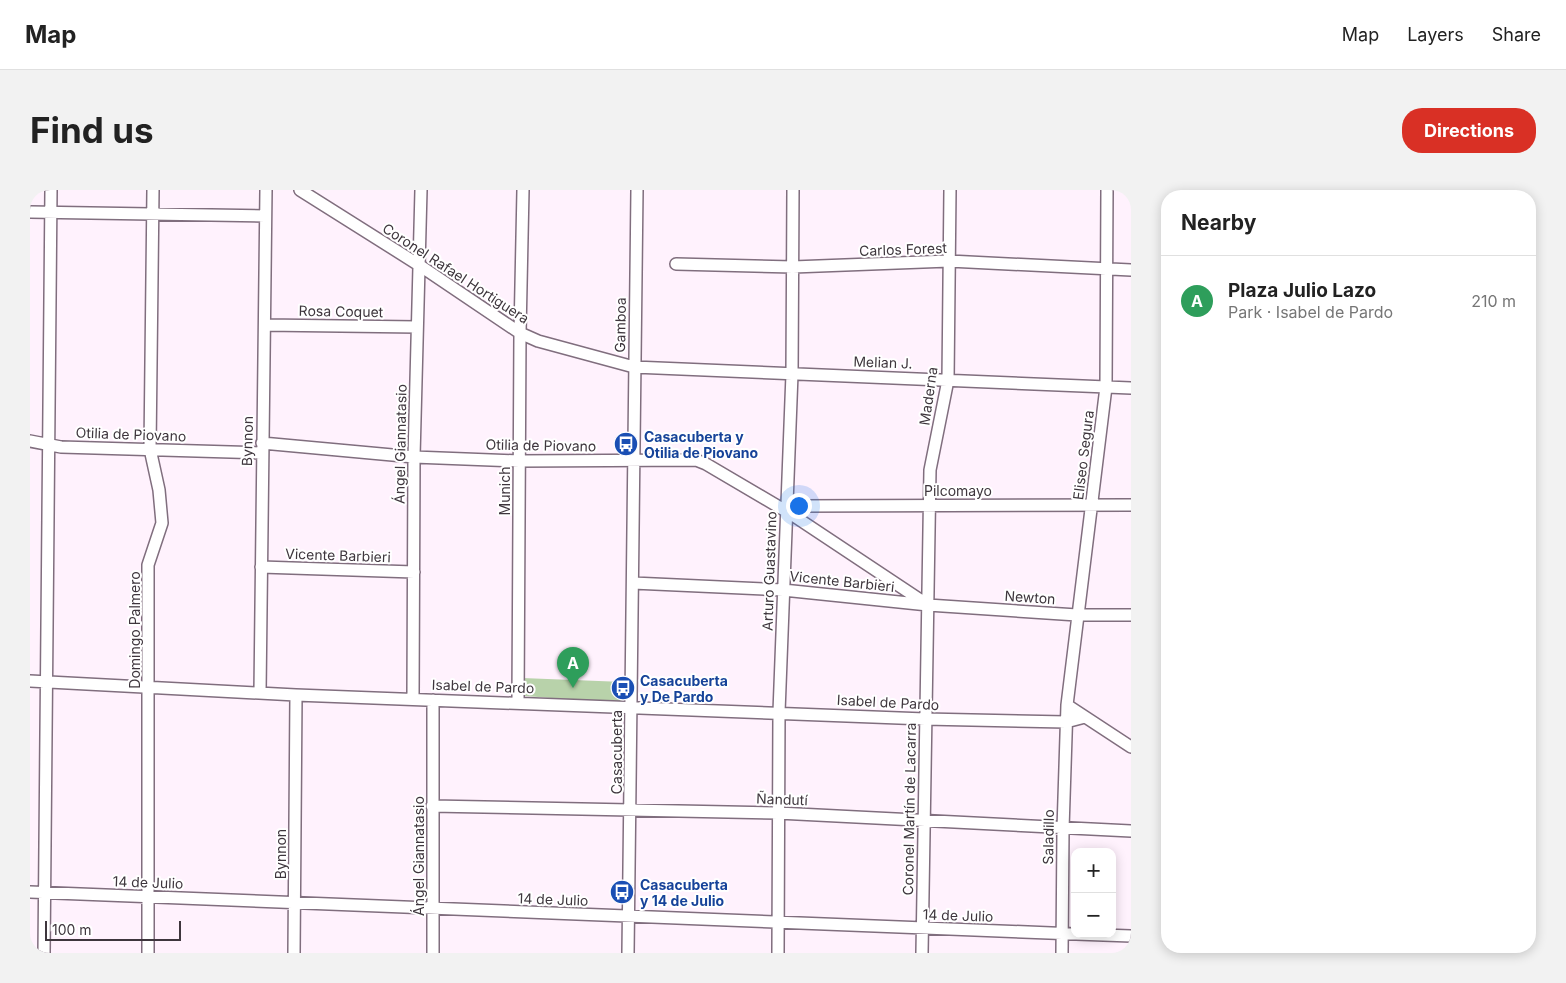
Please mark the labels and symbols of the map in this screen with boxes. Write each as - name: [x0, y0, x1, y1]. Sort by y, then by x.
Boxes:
- street label: Coronel Rafael Hortiguera: [380, 219, 532, 327]
- street label: Carlos Forest: [859, 239, 948, 259]
- street label: Gamboa: [611, 297, 629, 353]
- street label: Rosa Coquet: [299, 302, 384, 320]
- street label: Melian J.: [853, 352, 913, 372]
- street label: Maderna: [915, 366, 941, 426]
- street label: Ángel Giannatasio: [390, 384, 410, 504]
- street label: Eliseo Segura: [1069, 409, 1097, 501]
- street label: Bynnon: [238, 416, 256, 466]
- street label: Otilia de Piovano: [75, 424, 187, 444]
- place label: Casacuberta y Otilia de Piovano: [644, 428, 759, 461]
- bus stop icon: Casacuberta y Otilia de Piovano: [613, 431, 639, 457]
- street label: Otilia de Piovano: [486, 436, 596, 454]
- street label: Munich: [496, 467, 513, 515]
- street label: Pilcomayo: [924, 482, 992, 499]
- your location: [786, 493, 812, 519]
- street label: Arturo Guastavino: [758, 511, 780, 631]
- street label: Vicente Barbieri: [285, 545, 391, 565]
- street label: Vicente Barbieri: [789, 567, 895, 595]
- street label: Domingo Palmero: [126, 571, 143, 689]
- street label: Newton: [1004, 587, 1056, 607]
- pin: A: [557, 647, 589, 688]
- place label: Casacuberta y De Pardo: [640, 672, 728, 705]
- bus stop icon: Casacuberta y De Pardo: [610, 675, 636, 701]
- street label: Isabel de Pardo: [431, 676, 535, 696]
- street label: Isabel de Pardo: [836, 691, 940, 713]
- street label: Casacuberta: [608, 710, 625, 794]
- street label: Coronel Martín de Lacarra: [899, 722, 919, 896]
- street label: Ñandutí: [756, 790, 809, 808]
- street label: Ángel Giannatasio: [410, 796, 427, 916]
- street label: Saladillo: [1039, 809, 1057, 865]
- street label: Bynnon: [272, 829, 289, 879]
- street label: 14 de Julio: [112, 872, 184, 892]
- place label: Casacuberta y 14 de Julio: [640, 876, 728, 909]
- bus stop icon: Casacuberta y 14 de Julio: [609, 879, 635, 905]
- street label: 14 de Julio: [517, 889, 589, 909]
- street label: 14 de Julio: [922, 905, 994, 925]
- scale bar: [45, 918, 181, 941]

